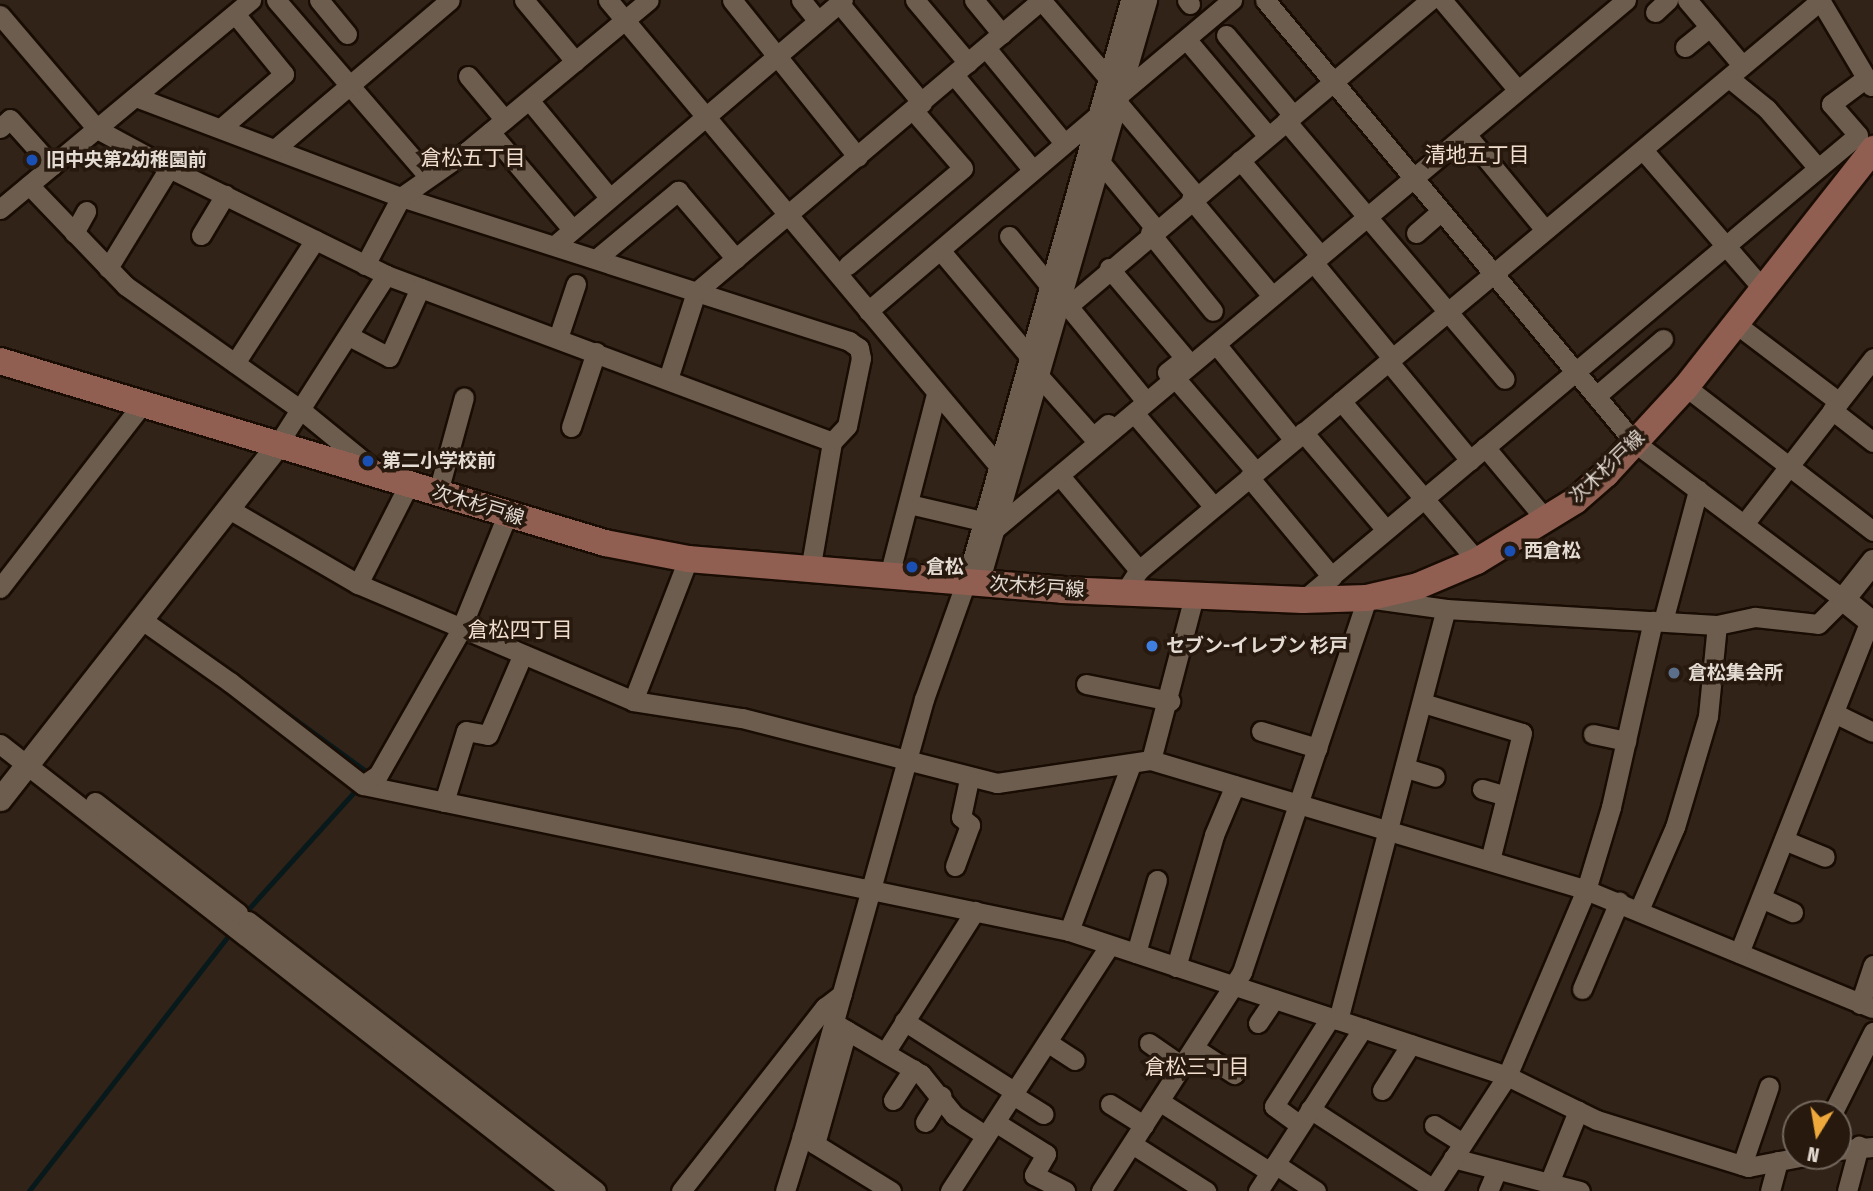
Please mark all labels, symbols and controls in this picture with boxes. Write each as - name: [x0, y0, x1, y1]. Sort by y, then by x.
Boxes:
- district label: 清地五丁目: [1425, 142, 1529, 168]
- district label: 倉松五丁目: [421, 145, 525, 171]
- place label: 旧中央第2幼稚園前: [46, 149, 207, 171]
- marker: 旧中央第2幼稚園前: [24, 152, 40, 168]
- street label: 次木杉戸線: [1565, 426, 1649, 508]
- place label: 第二小学校前: [382, 450, 496, 472]
- marker: 第二小学校前: [360, 453, 376, 469]
- street label: 次木杉戸線: [429, 480, 527, 530]
- place label: 西倉松: [1524, 540, 1581, 562]
- marker: 西倉松: [1502, 543, 1518, 559]
- place label: 倉松: [926, 556, 964, 578]
- marker: 倉松: [904, 559, 920, 575]
- street label: 次木杉戸線: [989, 572, 1085, 602]
- district label: 倉松四丁目: [468, 617, 572, 643]
- place label: セブン-イレブン 杉戸: [1166, 635, 1348, 657]
- marker: セブン-イレブン 杉戸: [1144, 638, 1160, 654]
- place label: 倉松集会所: [1688, 662, 1783, 684]
- marker: 倉松集会所: [1666, 665, 1682, 681]
- district label: 倉松三丁目: [1145, 1054, 1249, 1080]
- north arrow: [1782, 1100, 1852, 1170]
- text: N: [1806, 1142, 1821, 1167]

